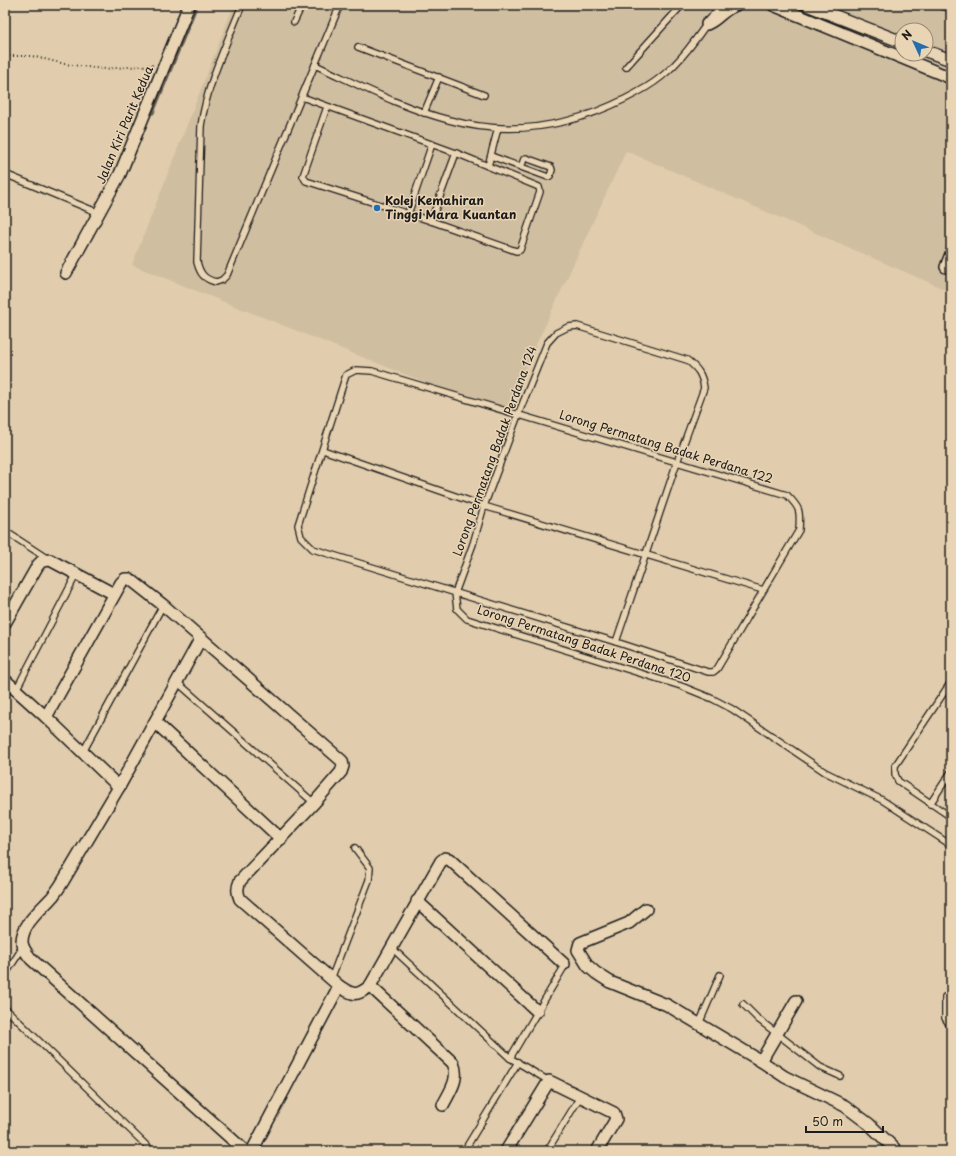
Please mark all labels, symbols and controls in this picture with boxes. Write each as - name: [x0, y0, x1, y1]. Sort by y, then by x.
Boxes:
- north arrow: [894, 22, 934, 62]
- text: N: [897, 25, 916, 44]
- street label: Jalan Kiri Parit Kedua: [91, 63, 157, 186]
- place label: Kolej Kemahiran Tinggi Mara Kuantan: [385, 191, 516, 223]
- marker: Kolej Kemahiran Tinggi Mara Kuantan: [372, 203, 382, 213]
- street label: Lorong Permatang Badak Perdana 124: [448, 343, 541, 558]
- street label: Lorong Permatang Badak Perdana 122: [557, 405, 776, 487]
- street label: Lorong Permatang Badak Perdana 120: [475, 600, 694, 686]
- scale bar: [806, 1108, 883, 1134]
- text: 50 m: [812, 1112, 843, 1130]

